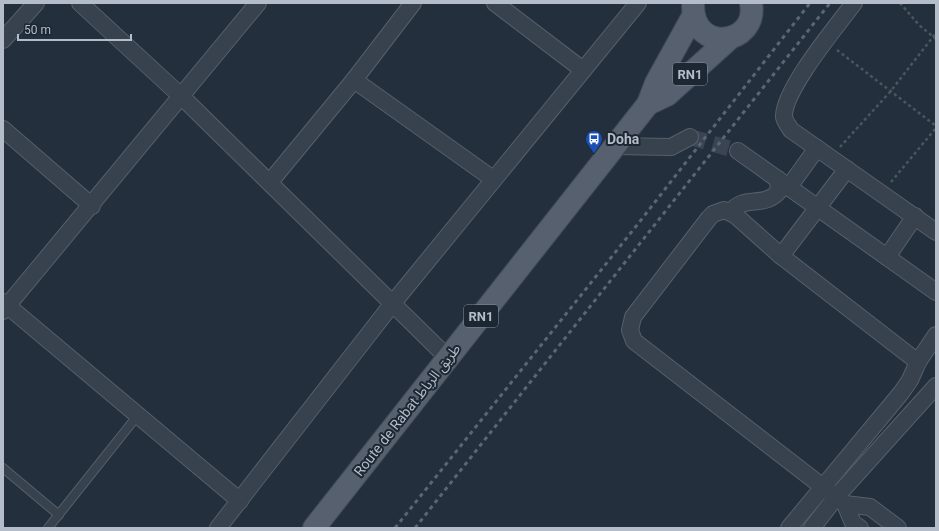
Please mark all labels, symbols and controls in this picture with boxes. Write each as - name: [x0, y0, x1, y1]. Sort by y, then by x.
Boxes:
- scale bar: [18, 16, 131, 42]
- text: 50 m: [24, 23, 51, 37]
- road number: RN1: [673, 63, 707, 85]
- bus stop icon: Doha: [584, 129, 604, 154]
- place label: Doha: [607, 131, 640, 147]
- road number: RN1: [464, 305, 498, 327]
- street label: Route de Rabat طريق الرباط: [351, 341, 465, 480]

